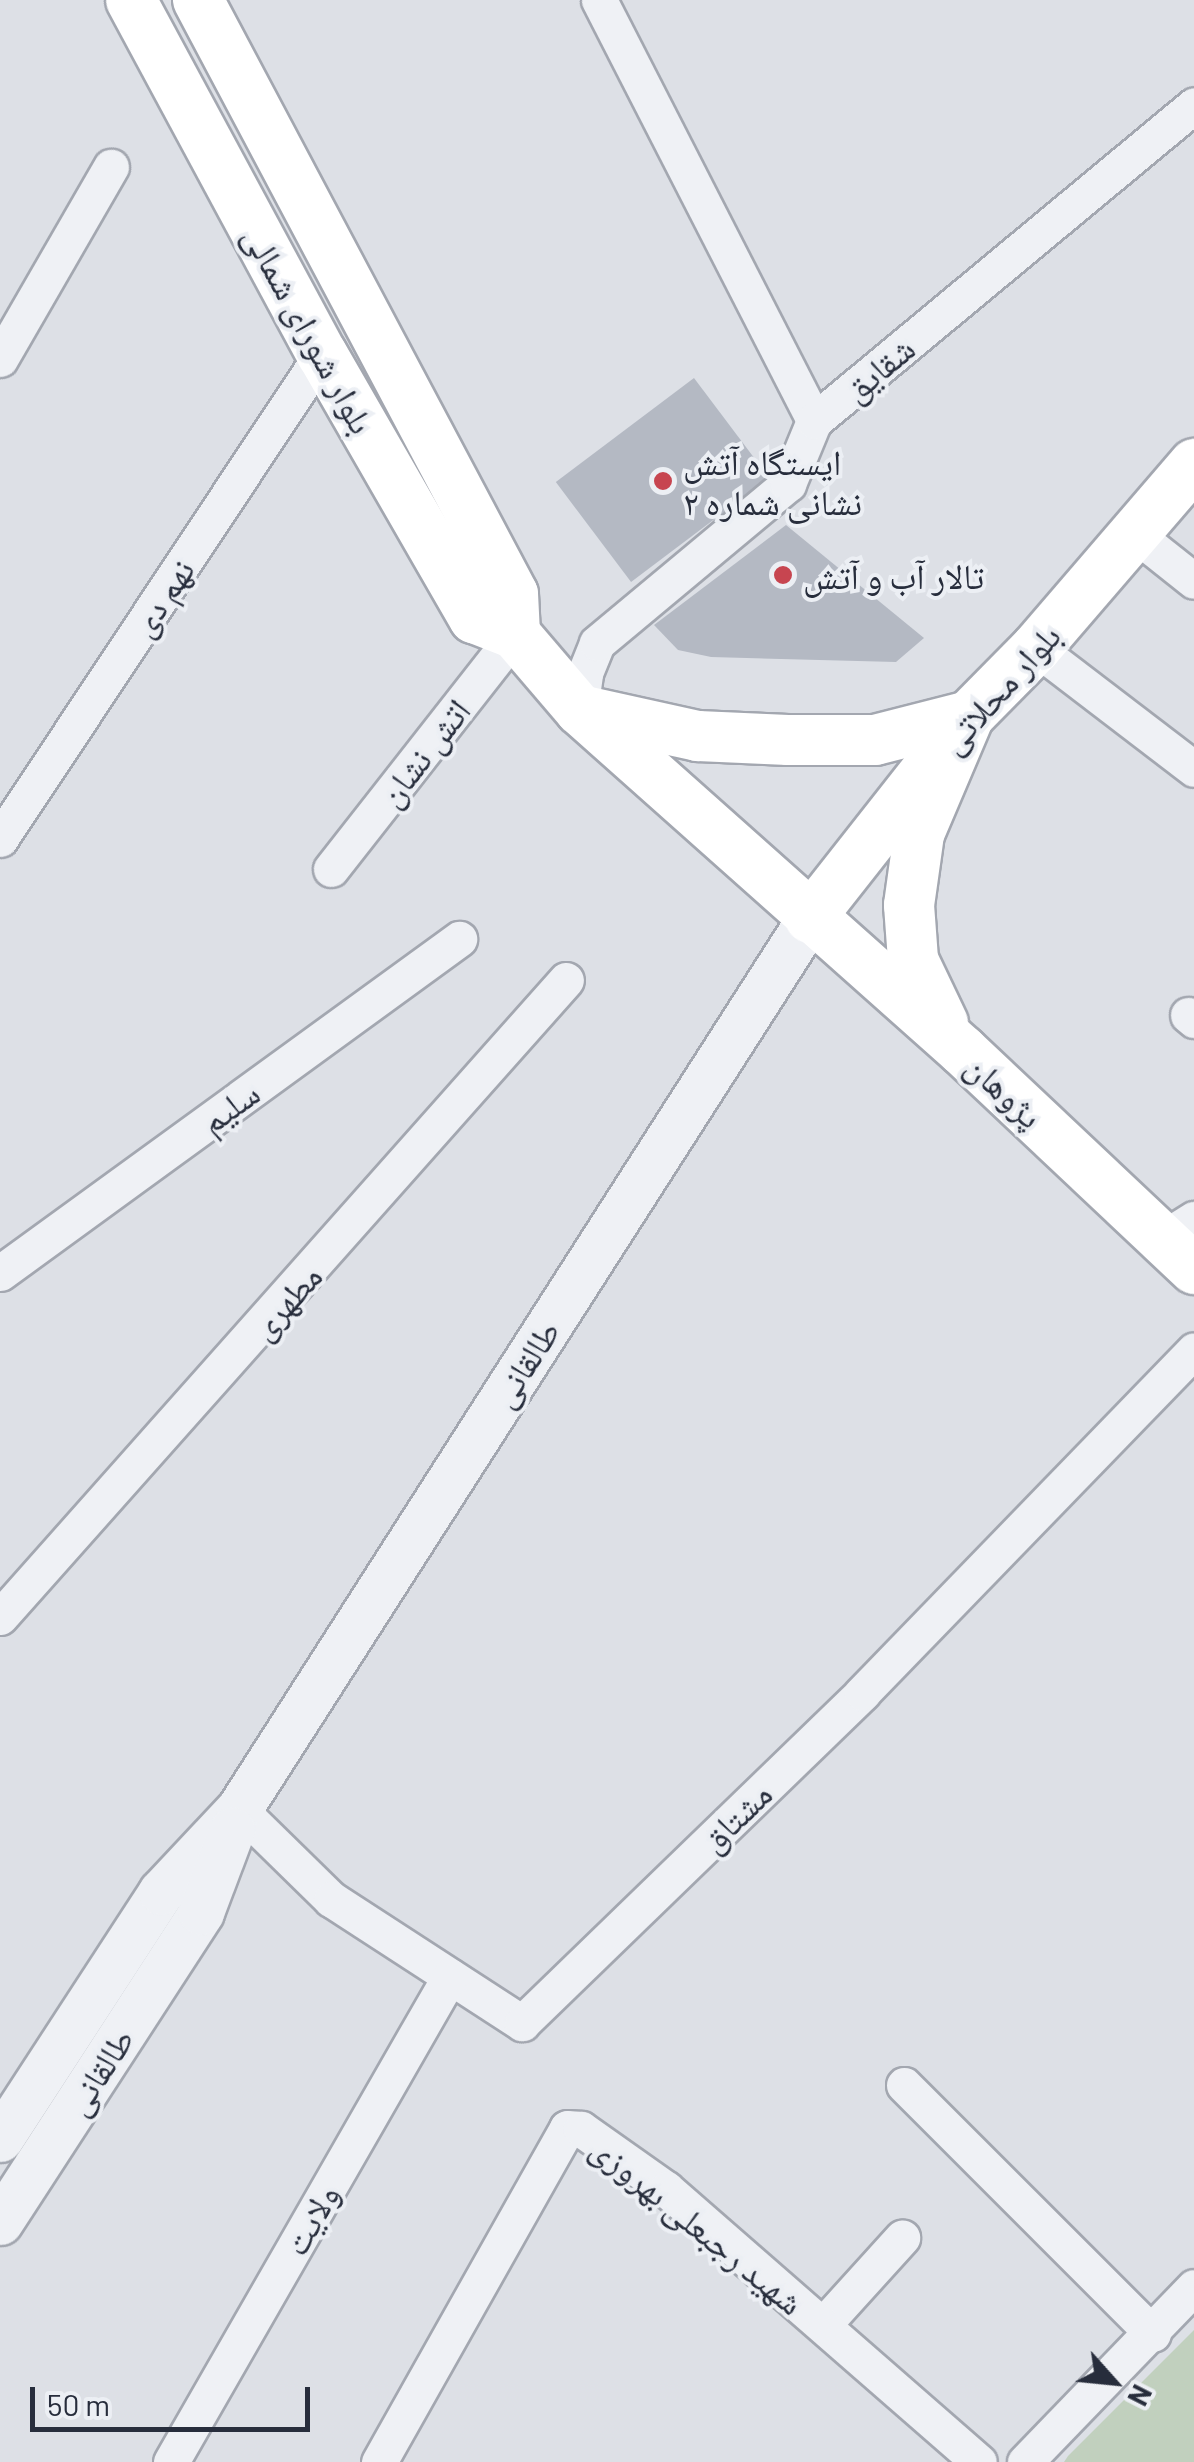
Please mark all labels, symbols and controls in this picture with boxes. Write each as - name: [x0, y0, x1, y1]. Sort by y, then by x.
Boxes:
- street label: بلوار شورای شمالی: [236, 218, 384, 440]
- street label: شقایق: [834, 326, 922, 410]
- place label: ایستگاه آتش نشانی شماره ۲: [683, 440, 862, 522]
- marker: ایستگاه آتش نشانی شماره ۲: [652, 470, 674, 492]
- street label: نهم دی: [120, 550, 202, 644]
- place label: تالار آب و آتش: [803, 554, 984, 596]
- marker: تالار آب و آتش: [772, 564, 794, 586]
- street label: بلوار محلاتی: [930, 614, 1068, 762]
- street label: اتش نشان: [368, 690, 478, 814]
- street label: پژوهان: [958, 1044, 1052, 1136]
- street label: سلیم: [191, 1071, 267, 1141]
- street label: مطهری: [240, 1255, 330, 1347]
- street label: طالقانی: [480, 1312, 568, 1414]
- street label: مشتاق: [690, 1772, 780, 1860]
- street label: طالقانی: [54, 2020, 142, 2122]
- street label: شهید رجبعلی بهروزی: [583, 2125, 813, 2323]
- street label: ولایت: [273, 2176, 347, 2262]
- north arrow: [1064, 2332, 1164, 2432]
- scale bar: [35, 2367, 315, 2429]
- text: N: [1121, 2380, 1160, 2412]
- text: 50 m: [47, 2386, 110, 2422]

